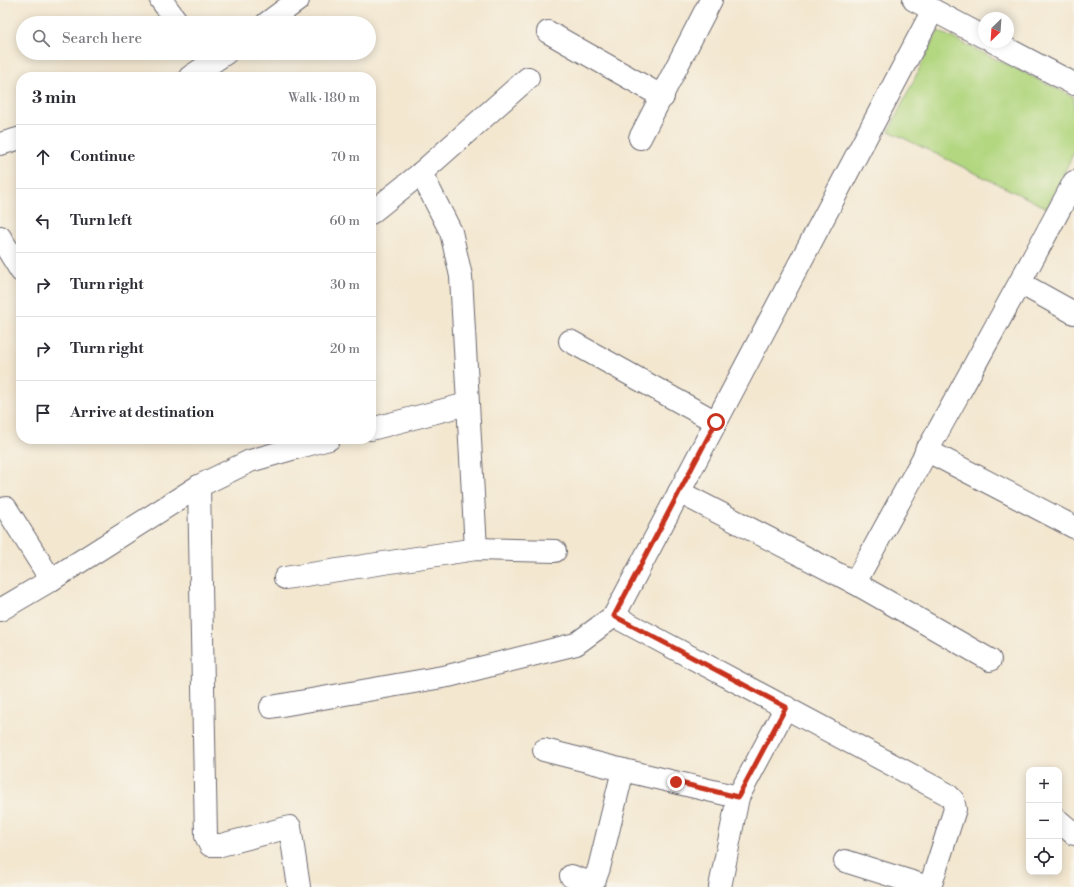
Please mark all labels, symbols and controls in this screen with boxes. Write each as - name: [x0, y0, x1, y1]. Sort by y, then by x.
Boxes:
- north arrow: [978, 12, 1014, 48]
- search box: [16, 16, 376, 60]
- icon: search: [30, 27, 52, 49]
- text: Search here: [62, 29, 142, 48]
- text: 3 min: [32, 87, 76, 109]
- text: Walk · 180 m: [288, 90, 360, 106]
- icon: ahead: [32, 146, 54, 168]
- text: Continue: [70, 147, 135, 166]
- text: 70 m: [331, 149, 360, 165]
- icon: left: [32, 210, 54, 232]
- text: Turn left: [70, 211, 132, 230]
- text: 60 m: [329, 213, 360, 229]
- icon: right: [32, 274, 54, 296]
- text: Turn right: [70, 275, 144, 294]
- text: 30 m: [330, 277, 360, 293]
- icon: right: [32, 338, 54, 360]
- text: Turn right: [70, 339, 144, 358]
- text: 20 m: [330, 341, 360, 357]
- icon: arrive: [32, 402, 54, 424]
- text: Arrive at destination: [70, 403, 214, 422]
- route start: [707, 413, 725, 431]
- map controls: [1026, 767, 1062, 875]
- button: +: [1026, 767, 1062, 803]
- route end: [667, 773, 685, 791]
- button: −: [1026, 803, 1062, 839]
- button: locate: [1026, 839, 1062, 875]

